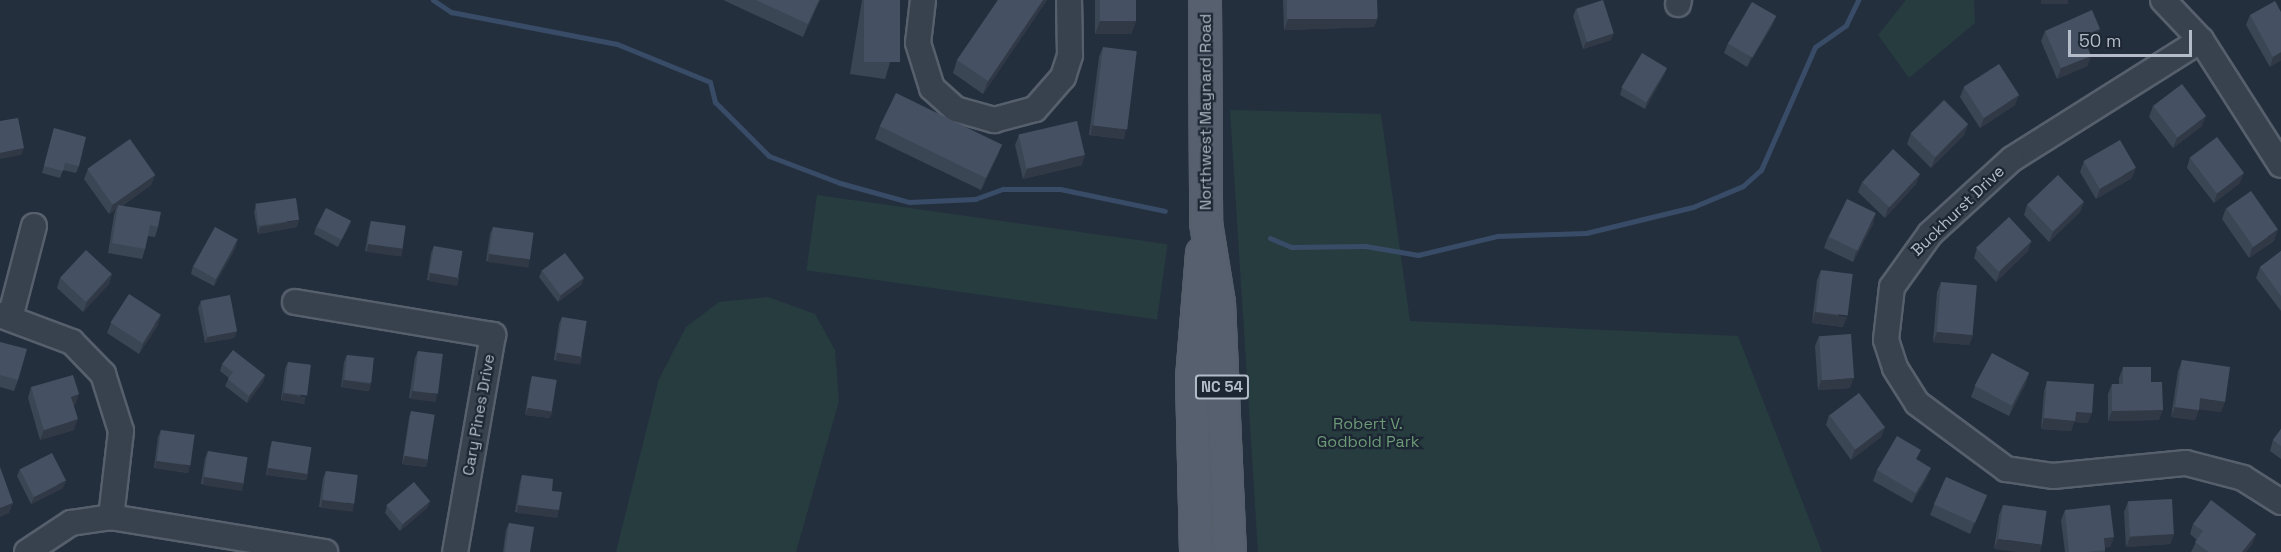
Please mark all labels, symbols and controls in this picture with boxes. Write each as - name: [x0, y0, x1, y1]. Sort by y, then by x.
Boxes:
- street label: Northwest Maynard Road: [1196, 14, 1216, 210]
- scale bar: [2071, 18, 2196, 56]
- text: 50 m: [2079, 29, 2121, 52]
- street label: Buckhurst Drive: [1907, 162, 2009, 260]
- street label: Cary Pines Drive: [459, 353, 499, 477]
- road number: NC 54: [1194, 375, 1250, 399]
- park label: Robert V. Godbold Park: [1317, 414, 1419, 452]

